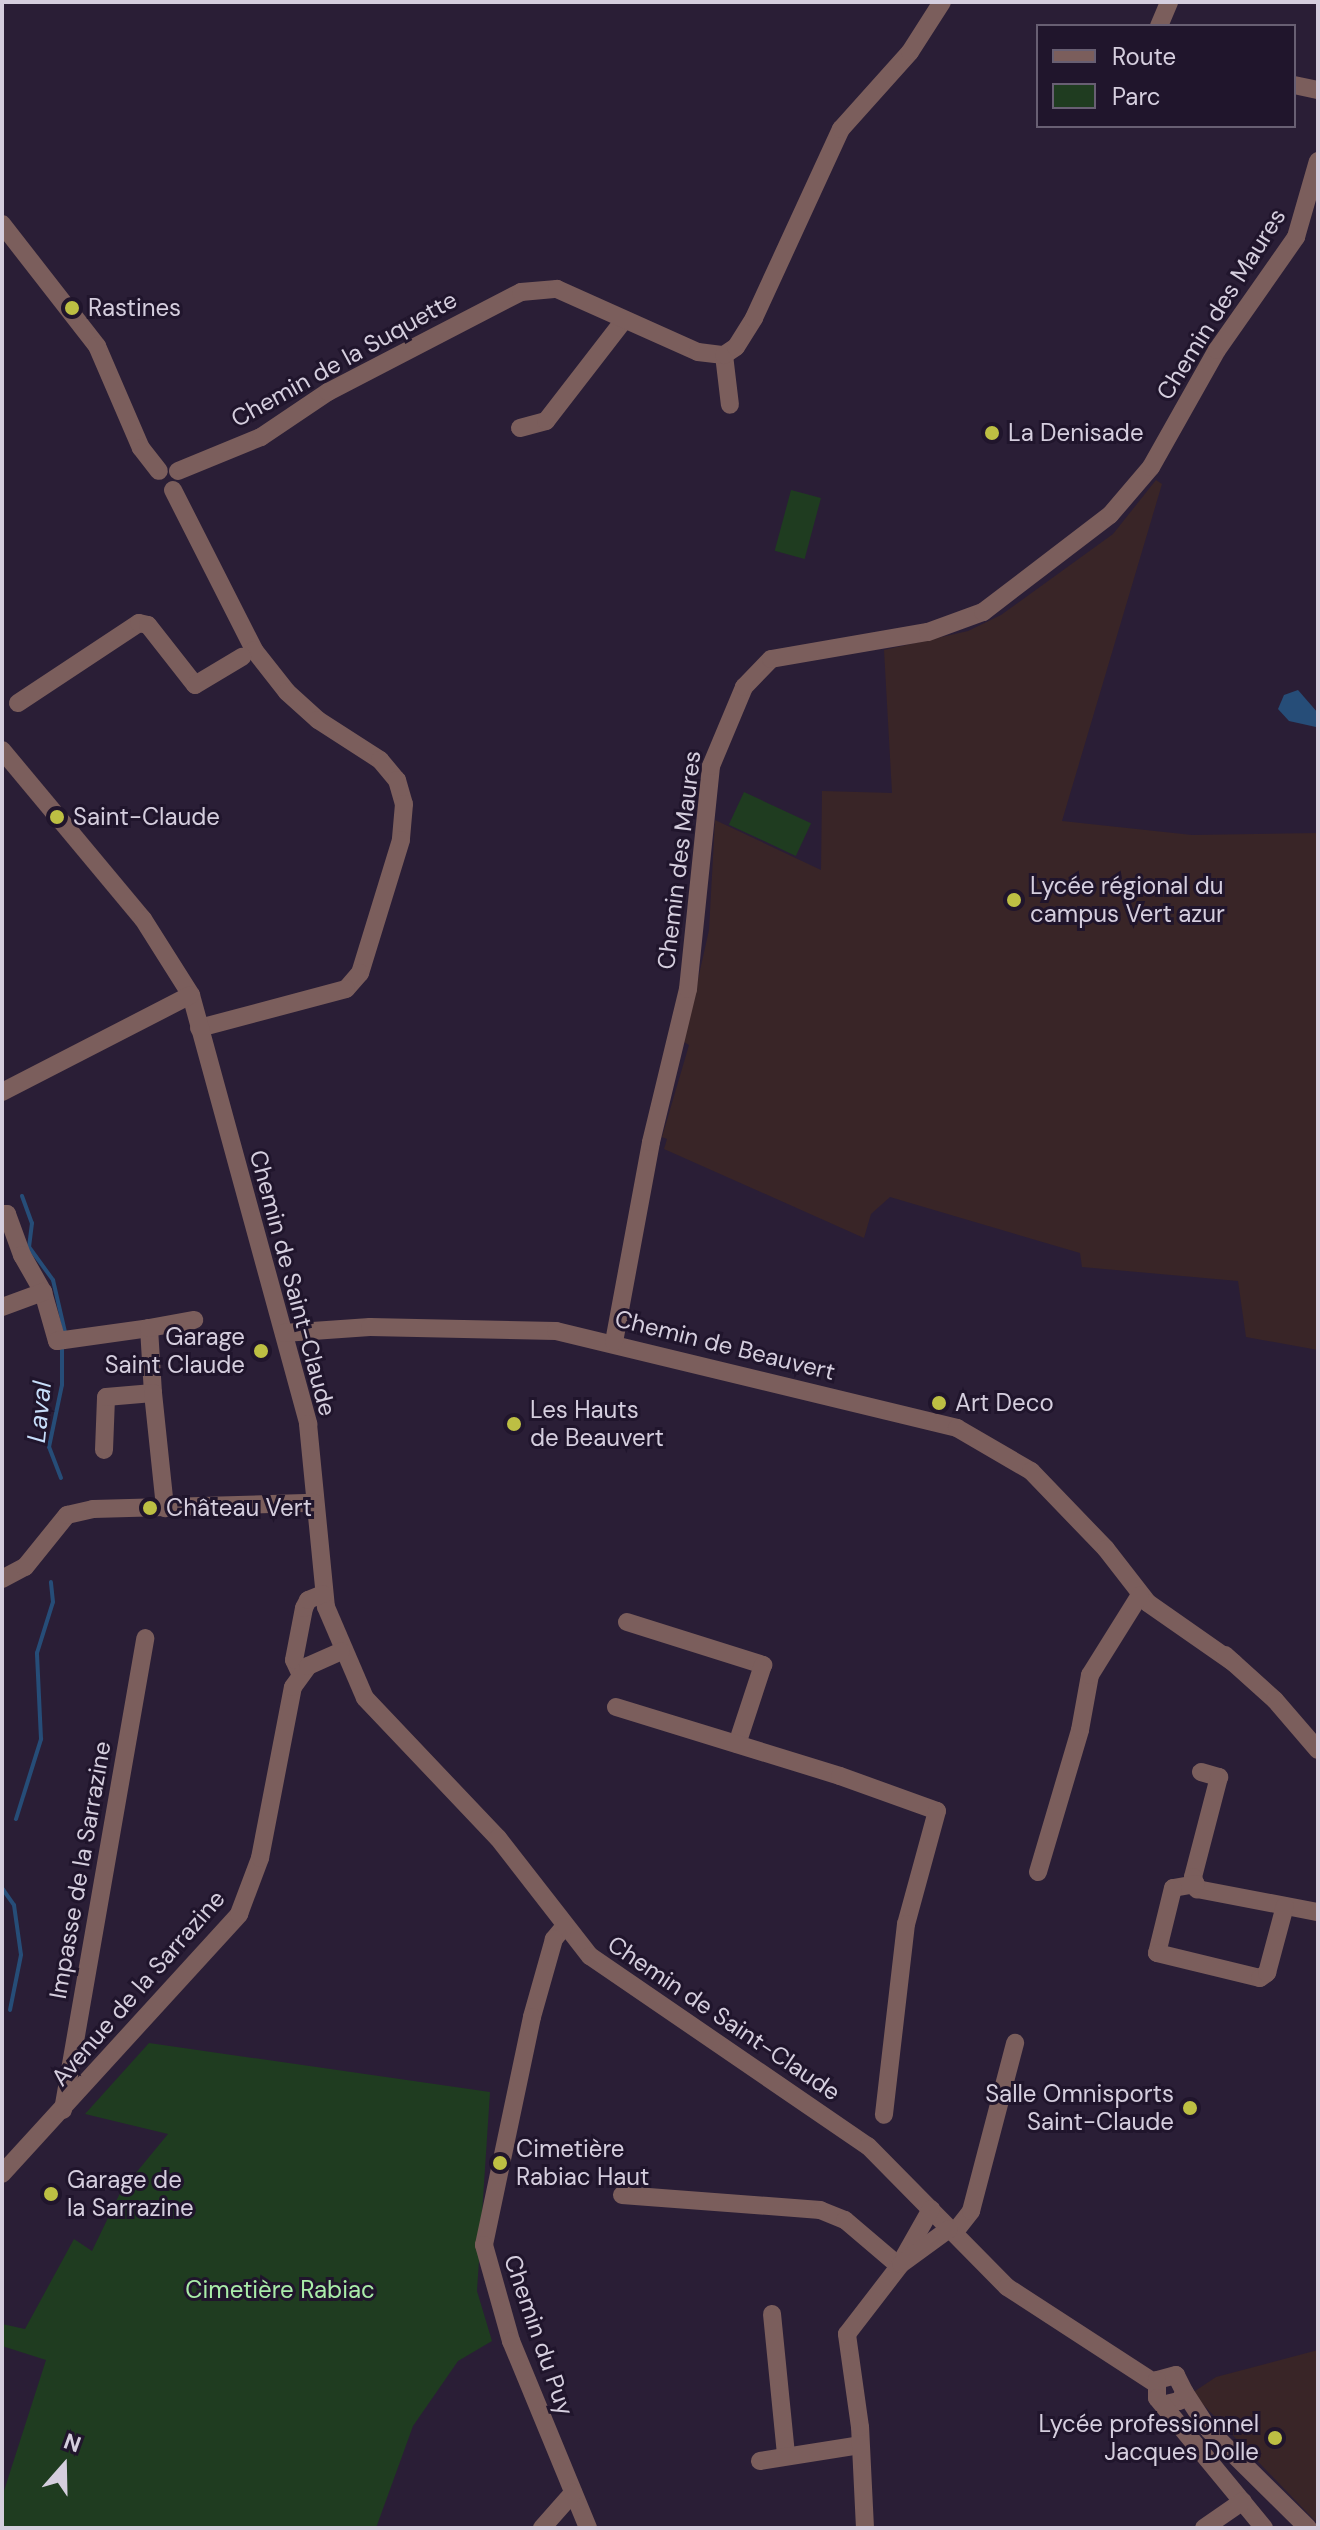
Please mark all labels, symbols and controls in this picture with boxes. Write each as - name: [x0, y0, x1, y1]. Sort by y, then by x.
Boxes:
- legend: [1036, 24, 1296, 128]
- text: Route: [1112, 41, 1176, 72]
- text: Parc: [1112, 81, 1161, 112]
- street label: Chemin des Maures: [1150, 203, 1292, 405]
- street label: Chemin de la Suquette: [226, 285, 462, 433]
- place label: Rastines: [88, 294, 181, 322]
- marker: Rastines: [63, 299, 81, 317]
- place label: La Denisade: [1008, 419, 1144, 447]
- marker: La Denisade: [983, 424, 1001, 442]
- street label: Chemin des Maures: [651, 749, 707, 971]
- place label: Saint-Claude: [73, 803, 220, 831]
- marker: Saint-Claude: [48, 808, 66, 826]
- place label: Lycée régional du campus Vert azur: [1030, 872, 1225, 928]
- marker: Lycée régional du campus Vert azur: [1005, 891, 1023, 909]
- street label: Chemin de Saint-Claude: [244, 1147, 342, 1419]
- street label: Chemin de Beauvert: [612, 1304, 838, 1386]
- place label: Garage Saint Claude: [105, 1323, 245, 1379]
- marker: Garage Saint Claude: [252, 1342, 270, 1360]
- water label: Laval: [21, 1380, 59, 1444]
- place label: Art Deco: [955, 1389, 1054, 1417]
- marker: Art Deco: [930, 1394, 948, 1412]
- place label: Les Hauts de Beauvert: [530, 1396, 664, 1452]
- marker: Les Hauts de Beauvert: [505, 1415, 523, 1433]
- place label: Château Vert: [166, 1494, 312, 1522]
- marker: Château Vert: [141, 1499, 159, 1517]
- street label: Impasse de la Sarrazine: [43, 1739, 117, 2001]
- street label: Avenue de la Sarrazine: [45, 1884, 231, 2092]
- street label: Chemin de Saint-Claude: [602, 1929, 846, 2107]
- place label: Salle Omnisports Saint-Claude: [985, 2080, 1174, 2136]
- marker: Salle Omnisports Saint-Claude: [1181, 2099, 1199, 2117]
- place label: Cimetière Rabiac Haut: [516, 2135, 649, 2191]
- marker: Cimetière Rabiac Haut: [491, 2154, 509, 2172]
- place label: Garage de la Sarrazine: [67, 2166, 194, 2222]
- marker: Garage de la Sarrazine: [42, 2185, 60, 2203]
- street label: Chemin du Puy: [498, 2251, 580, 2419]
- park label: Cimetière Rabiac: [185, 2276, 375, 2304]
- place label: Lycée professionnel Jacques Dolle: [1039, 2410, 1259, 2466]
- north arrow: [24, 2426, 104, 2506]
- text: N: [60, 2427, 85, 2459]
- marker: Lycée professionnel Jacques Dolle: [1266, 2429, 1284, 2447]

